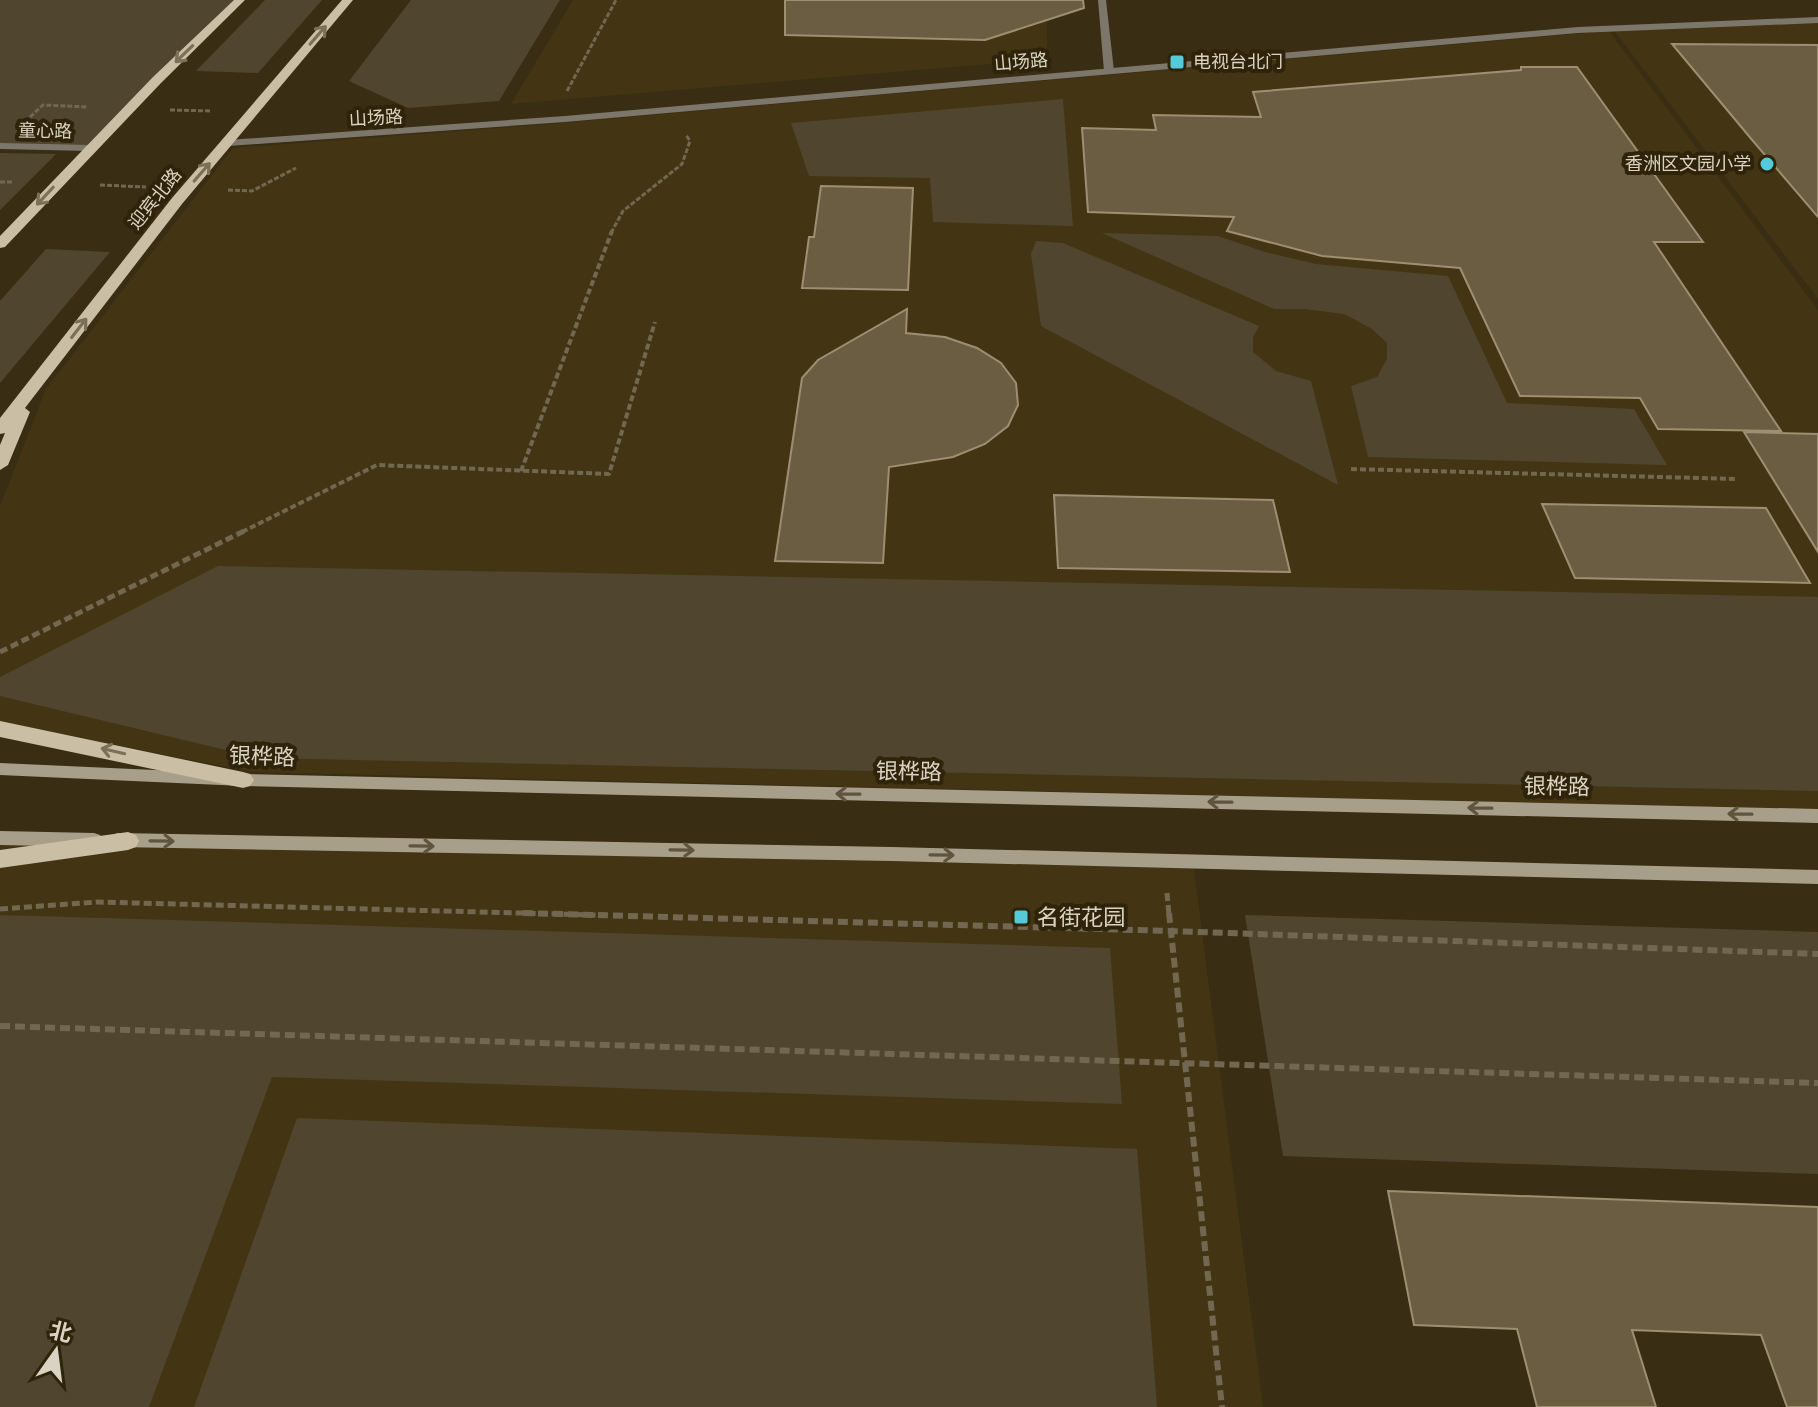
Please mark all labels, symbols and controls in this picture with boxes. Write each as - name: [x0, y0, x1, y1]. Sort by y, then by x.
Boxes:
- one-way arrow: [308, 25, 326, 46]
- one-way arrow: [174, 44, 194, 63]
- street label: 山场路: [993, 48, 1049, 75]
- place label: 电视台北门: [1193, 50, 1283, 73]
- marker: 电视台北门: [1168, 53, 1186, 71]
- street label: 山场路: [348, 105, 404, 130]
- street label: 童心路: [18, 119, 72, 142]
- place label: 香洲区文园小学: [1625, 152, 1751, 175]
- marker: 香洲区文园小学: [1758, 155, 1776, 173]
- street label: 迎宾北路: [123, 163, 186, 234]
- one-way arrow: [193, 163, 211, 183]
- one-way arrow: [36, 186, 55, 205]
- one-way arrow: [70, 318, 87, 339]
- street label: 银桦路: [229, 741, 295, 771]
- one-way arrow: [100, 743, 126, 758]
- street label: 银桦路: [876, 756, 942, 786]
- street label: 银桦路: [1524, 771, 1590, 801]
- one-way arrow: [835, 786, 862, 802]
- one-way arrow: [1207, 794, 1234, 810]
- one-way arrow: [1467, 800, 1494, 816]
- one-way arrow: [1727, 806, 1754, 822]
- one-way arrow: [148, 833, 175, 849]
- one-way arrow: [408, 838, 435, 853]
- one-way arrow: [668, 843, 695, 858]
- one-way arrow: [928, 848, 955, 863]
- place label: 名街花园: [1037, 903, 1125, 931]
- marker: 名街花园: [1012, 908, 1030, 926]
- north arrow: [16, 1311, 96, 1391]
- text: 北: [47, 1315, 75, 1348]

